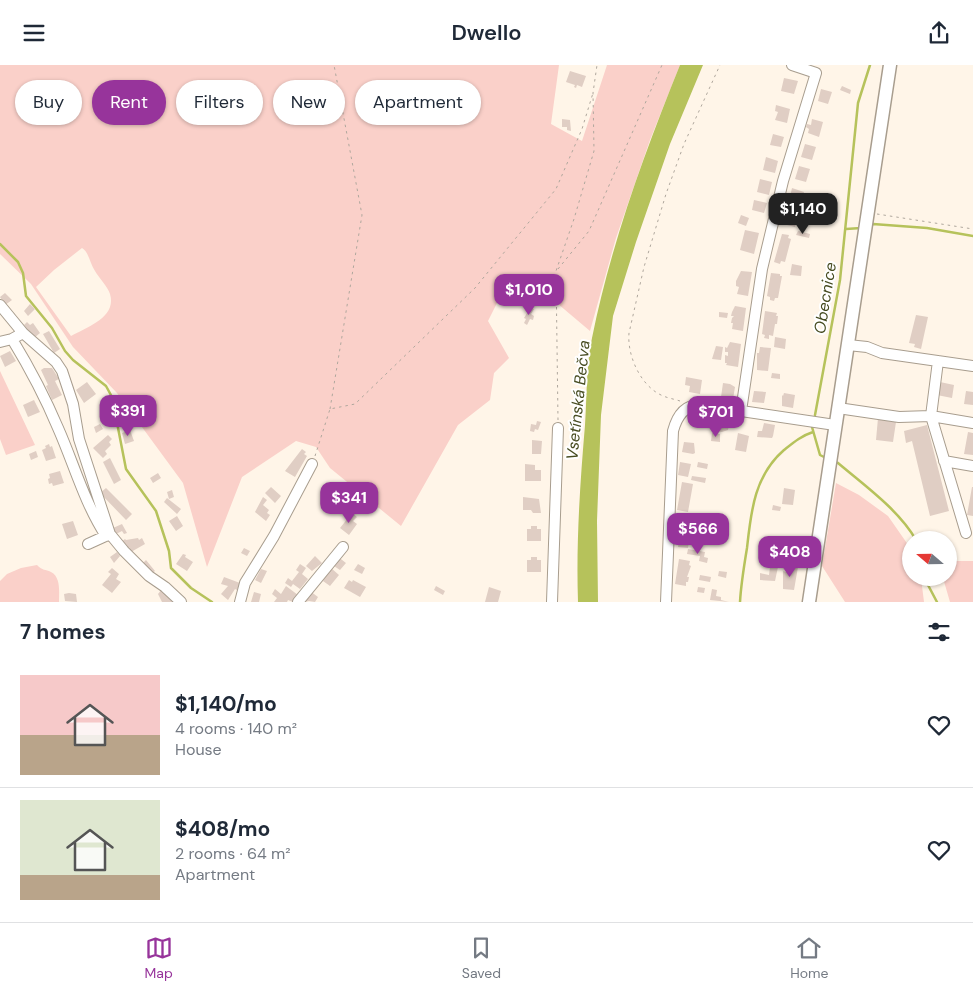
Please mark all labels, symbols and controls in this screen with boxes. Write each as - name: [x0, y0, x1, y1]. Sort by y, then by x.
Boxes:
- text: Dwello: [451, 18, 522, 47]
- icon: menu: [20, 19, 48, 47]
- icon: share: [925, 19, 953, 47]
- chip: Buy: [15, 80, 82, 125]
- chip: Rent: [92, 80, 166, 125]
- chip: Filters: [176, 80, 263, 125]
- chip: New: [273, 80, 345, 125]
- chip: Apartment: [355, 80, 481, 125]
- pin: $1,140: [762, 193, 844, 235]
- text: $1,140: [780, 198, 826, 219]
- water label: Obecnice: [809, 261, 841, 335]
- pin: $1,010: [488, 273, 570, 316]
- text: $1,010: [505, 279, 553, 300]
- water label: Vsetínská Bečva: [561, 339, 595, 461]
- pin: $391: [98, 395, 158, 437]
- pin: $701: [686, 395, 746, 438]
- text: $391: [111, 400, 145, 421]
- text: $701: [698, 401, 734, 422]
- pin: $341: [319, 481, 379, 524]
- text: $341: [331, 487, 367, 508]
- pin: $566: [668, 513, 728, 555]
- text: $566: [678, 518, 718, 539]
- north arrow: [902, 531, 958, 586]
- map controls: [902, 531, 957, 586]
- pin: $408: [760, 535, 820, 578]
- text: $408: [769, 541, 811, 562]
- text: 7 homes: [20, 618, 106, 646]
- icon: filters: [925, 618, 953, 646]
- text: $1,140/mo: [175, 690, 277, 718]
- icon: home: [60, 695, 120, 755]
- icon: heart: [925, 711, 953, 739]
- text: 4 rooms · 140 m²: [175, 718, 297, 739]
- text: House: [175, 739, 222, 760]
- text: $408/mo: [175, 815, 270, 843]
- icon: home: [60, 820, 120, 880]
- icon: heart: [925, 836, 953, 864]
- text: 2 rooms · 64 m²: [175, 843, 291, 864]
- text: Apartment: [175, 864, 255, 885]
- tab: Map: [145, 934, 173, 982]
- tab: Saved: [462, 934, 501, 982]
- tab: Home: [790, 934, 828, 982]

